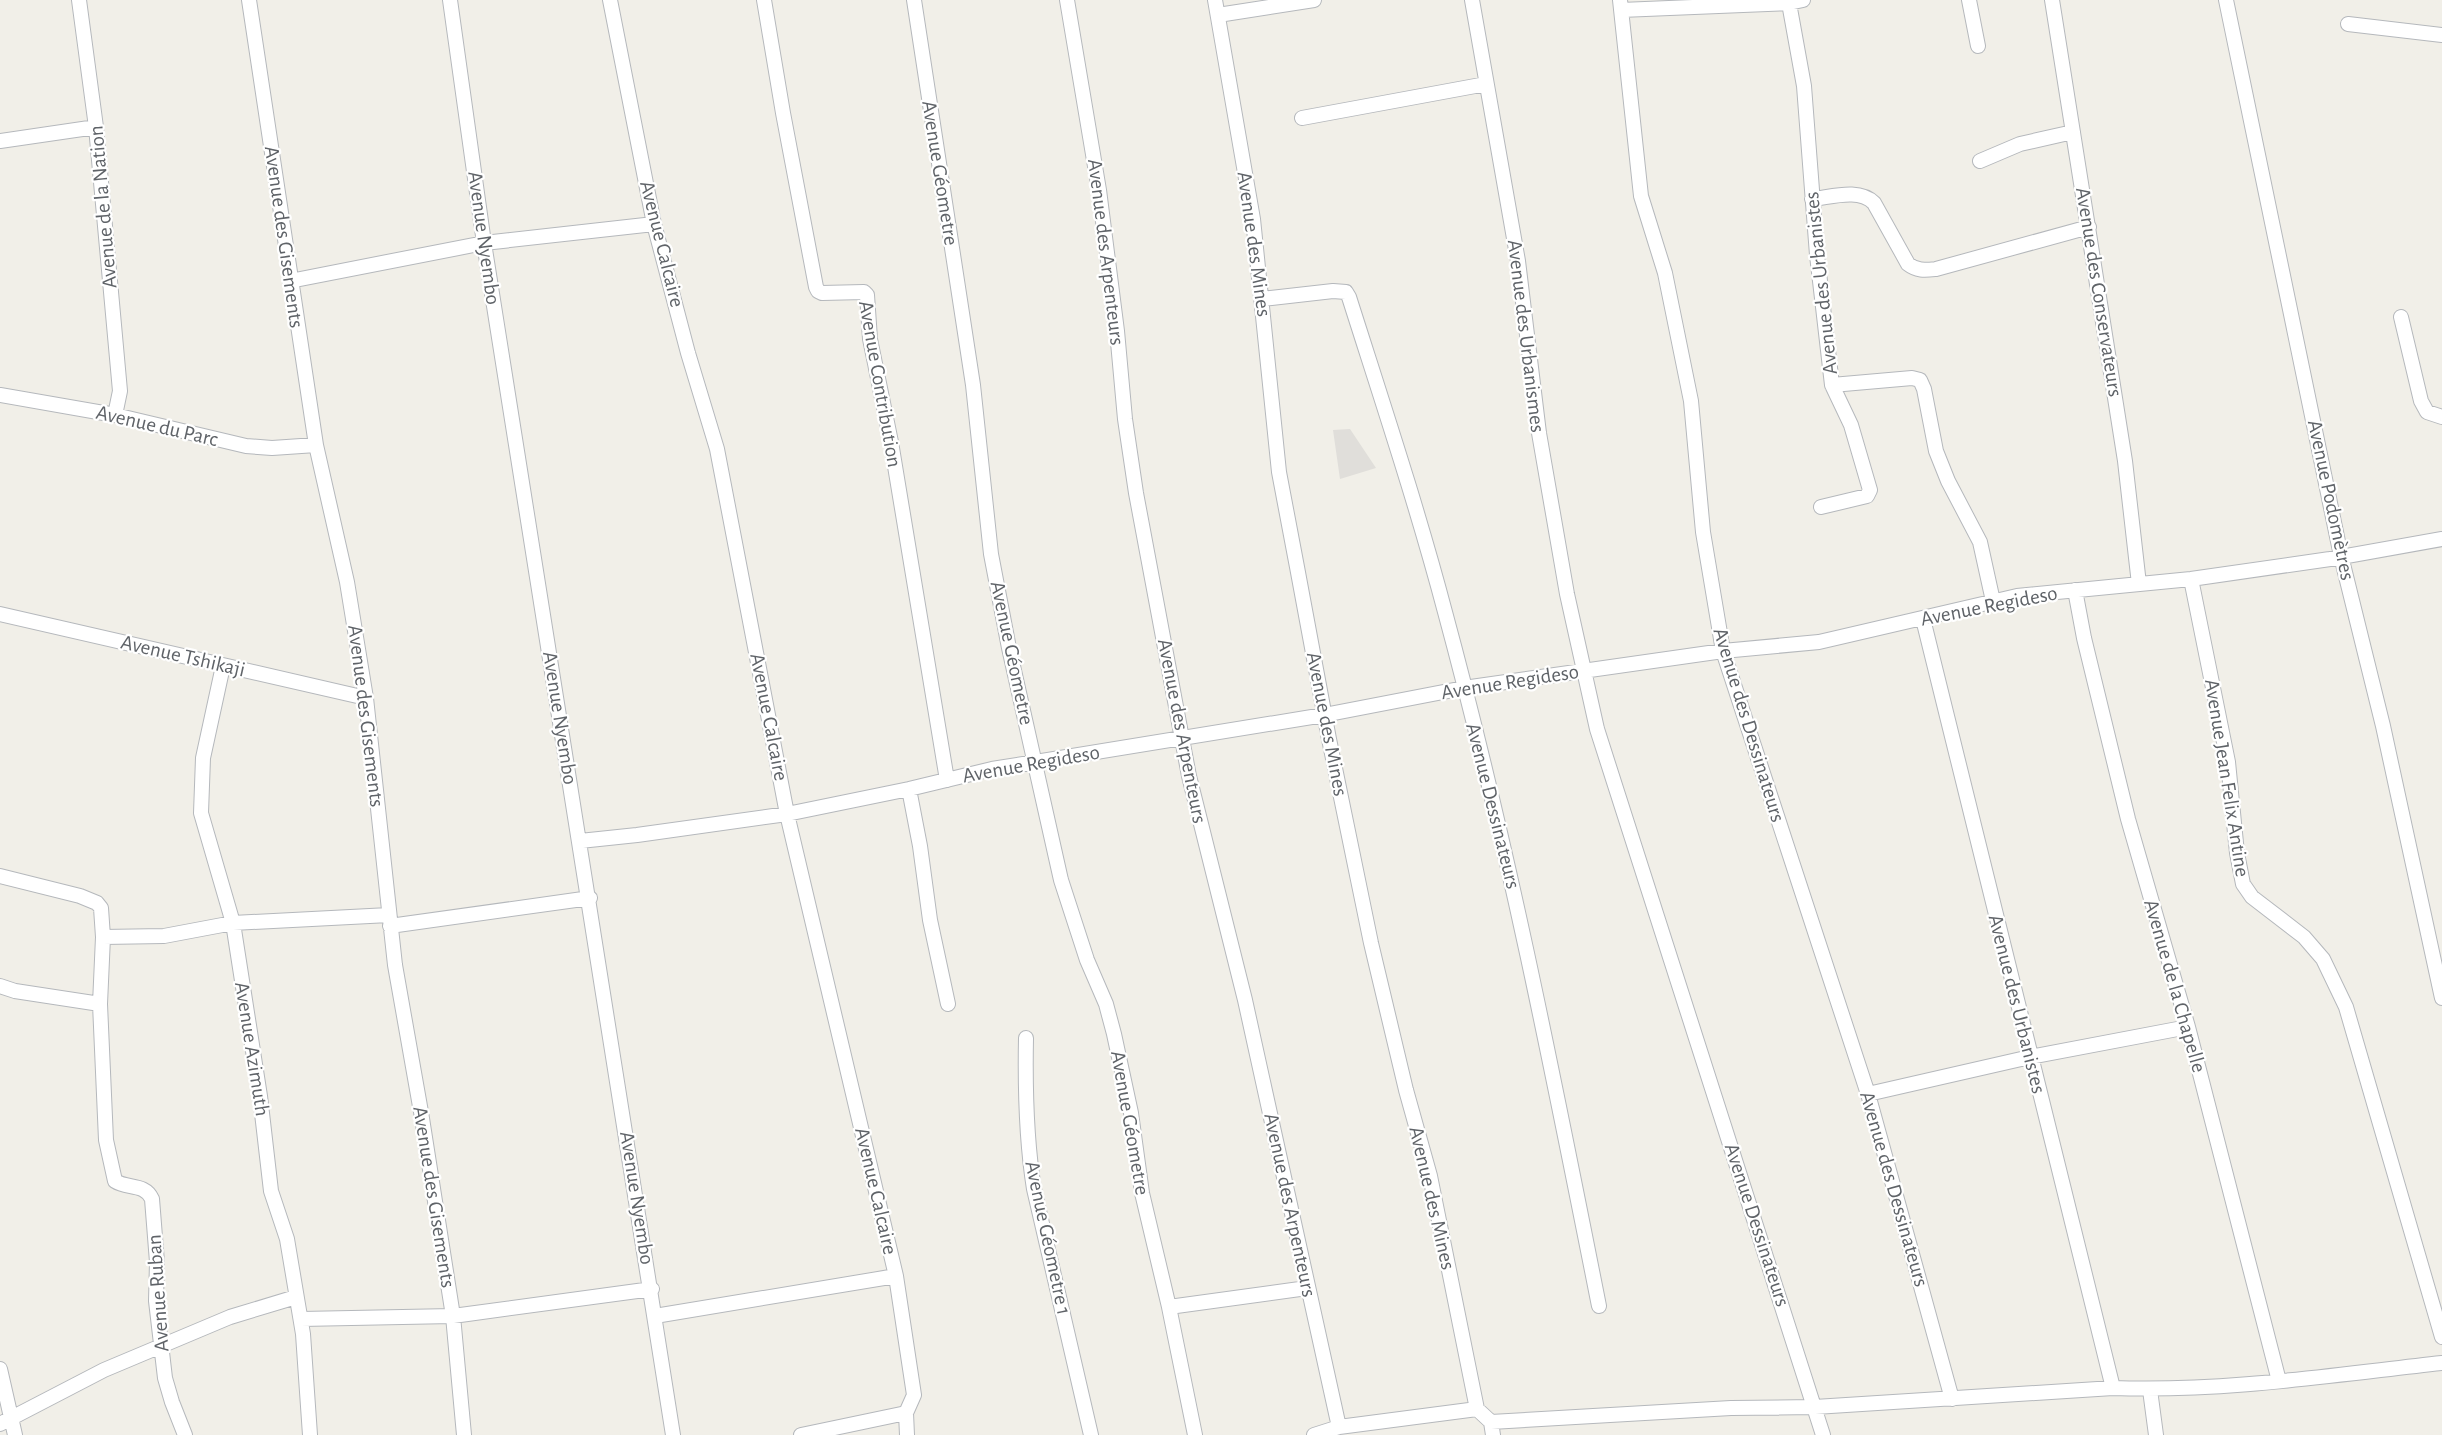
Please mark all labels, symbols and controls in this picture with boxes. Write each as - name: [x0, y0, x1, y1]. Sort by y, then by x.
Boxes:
- street label: Avenue Géometre: [918, 99, 962, 247]
- street label: Avenue de la Nation: [85, 125, 121, 289]
- street label: Avenue des Gisements: [261, 145, 307, 329]
- street label: Avenue des Arpenteurs: [1084, 158, 1128, 346]
- street label: Avenue Nyembo: [464, 170, 504, 306]
- street label: Avenue des Mines: [1233, 170, 1275, 318]
- street label: Avenue Calcaire: [636, 179, 688, 309]
- street label: Avenue des Conservateurs: [2072, 186, 2126, 398]
- street label: Avenue des Urbanistes: [1801, 190, 1841, 376]
- street label: Avenue des Urbanismes: [1504, 238, 1548, 434]
- street label: Avenue Contribution: [855, 299, 905, 469]
- street label: Avenue du Parc: [94, 402, 220, 450]
- street label: Avenue Podomètres: [2304, 418, 2358, 582]
- street label: Avenue Géometre: [987, 579, 1037, 727]
- street label: Avenue Regideso: [1919, 582, 2059, 630]
- street label: Avenue des Gisements: [344, 624, 388, 808]
- street label: Avenue des Dessinateurs: [1709, 625, 1789, 825]
- street label: Avenue Tshikaji: [119, 631, 247, 681]
- street label: Avenue des Arpenteurs: [1154, 637, 1210, 825]
- street label: Avenue Nyembo: [539, 650, 581, 786]
- street label: Avenue des Mines: [1303, 650, 1351, 798]
- street label: Avenue Calcaire: [746, 651, 792, 783]
- street label: Avenue Regideso: [1440, 661, 1580, 703]
- street label: Avenue Jean Felix Antine: [2201, 677, 2253, 879]
- street label: Avenue Dessinateurs: [1462, 721, 1524, 891]
- street label: Avenue Regideso: [961, 742, 1101, 786]
- street label: Avenue de la Chapelle: [2140, 897, 2210, 1075]
- street label: Avenue des Urbanistes: [1985, 912, 2049, 1096]
- street label: Avenue Azimuth: [231, 980, 273, 1118]
- street label: Avenue Géometre: [1107, 1049, 1153, 1197]
- street label: Avenue des Dessinateurs: [1856, 1089, 1932, 1289]
- street label: Avenue des Gisements: [409, 1105, 459, 1289]
- street label: Avenue des Arpenteurs: [1260, 1111, 1320, 1299]
- street label: Avenue des Mines: [1405, 1124, 1459, 1272]
- street label: Avenue Calcaire: [851, 1126, 901, 1256]
- street label: Avenue Nyembo: [616, 1130, 658, 1266]
- street label: Avenue Dessinateurs: [1721, 1141, 1793, 1309]
- street label: Avenue Géometre 1: [1021, 1159, 1075, 1317]
- street label: Avenue Ruban: [143, 1234, 173, 1352]

